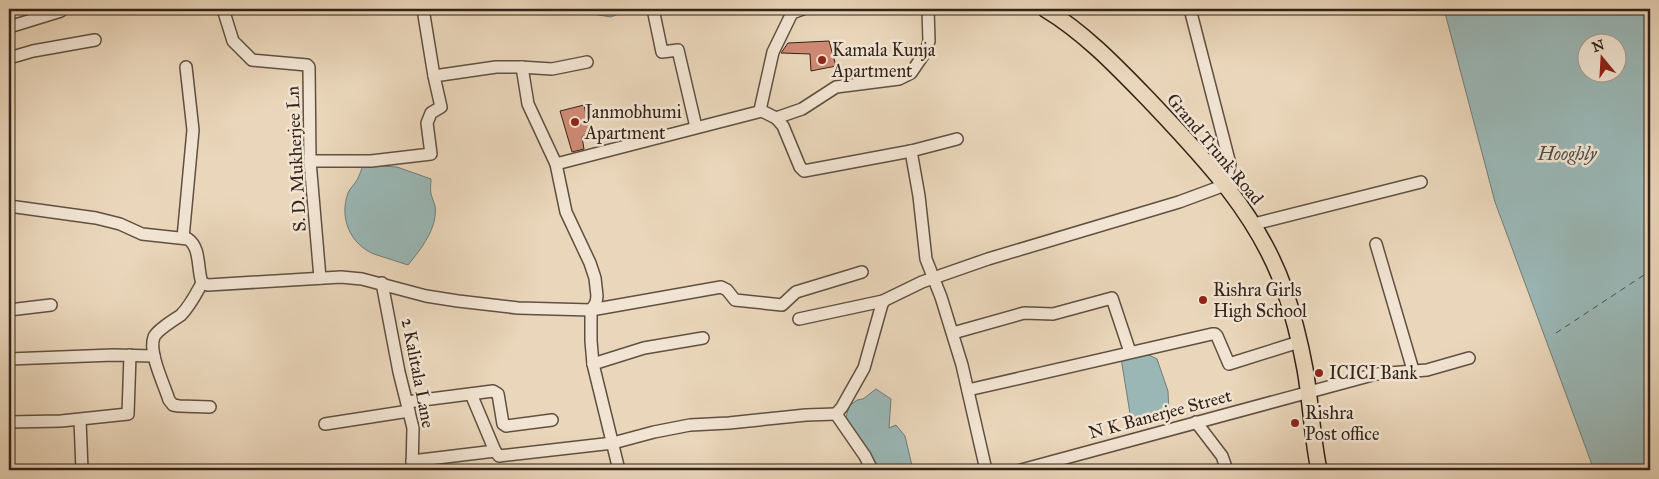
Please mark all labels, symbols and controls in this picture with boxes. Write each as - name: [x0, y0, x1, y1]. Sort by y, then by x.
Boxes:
- north arrow: [1576, 32, 1626, 82]
- text: N: [1590, 36, 1607, 56]
- place label: Kamala Kunja Apartment: [831, 39, 936, 82]
- marker: Kamala Kunja Apartment: [816, 54, 828, 66]
- street label: S. D. Mukherjee Ln: [281, 85, 311, 233]
- street label: Grand Trunk Road: [1162, 89, 1268, 209]
- place label: Janmobhumi Apartment: [583, 101, 682, 144]
- marker: Janmobhumi Apartment: [569, 116, 581, 128]
- water label: Hooghly: [1536, 142, 1598, 165]
- place label: Rishra Girls High School: [1213, 279, 1307, 323]
- marker: Rishra Girls High School: [1197, 294, 1209, 306]
- street label: 2 Kalitala Lane: [397, 316, 439, 430]
- place label: ICICI Bank: [1329, 362, 1418, 384]
- marker: ICICI Bank: [1313, 367, 1325, 379]
- street label: N K Banerjee Street: [1086, 384, 1235, 444]
- place label: Rishra Post office: [1305, 402, 1379, 445]
- marker: Rishra Post office: [1289, 417, 1301, 429]

